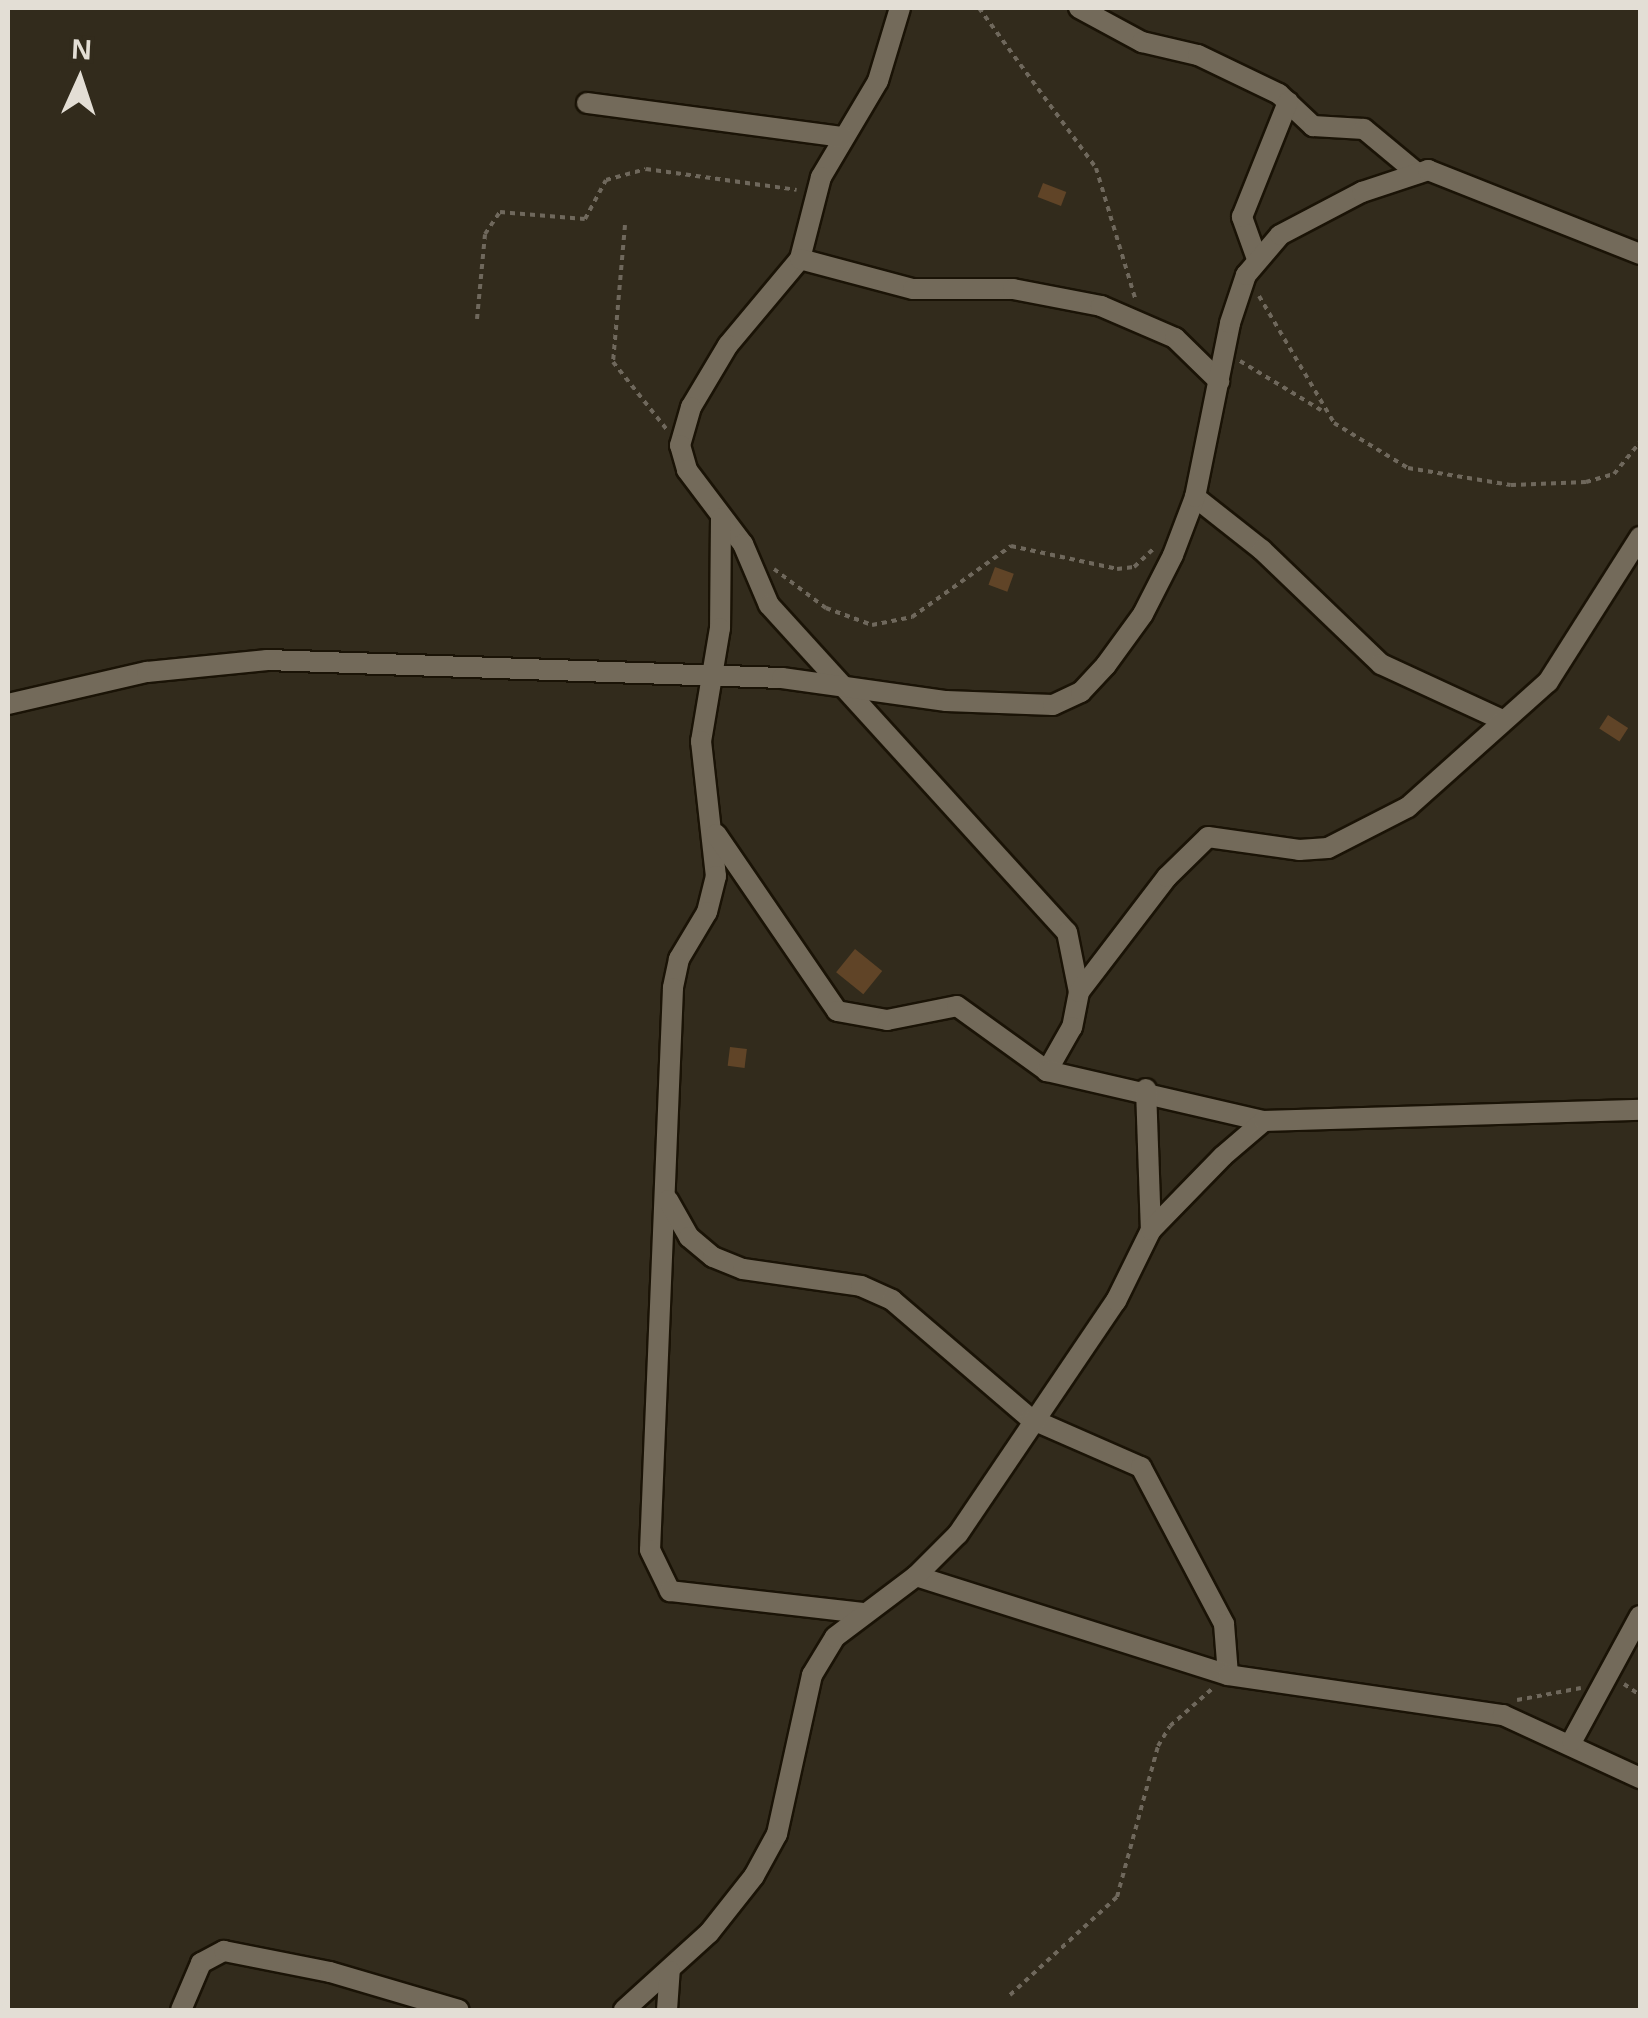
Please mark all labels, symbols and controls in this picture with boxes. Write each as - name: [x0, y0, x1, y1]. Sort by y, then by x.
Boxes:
- north arrow: [30, 30, 130, 130]
- text: N: [71, 34, 93, 66]

